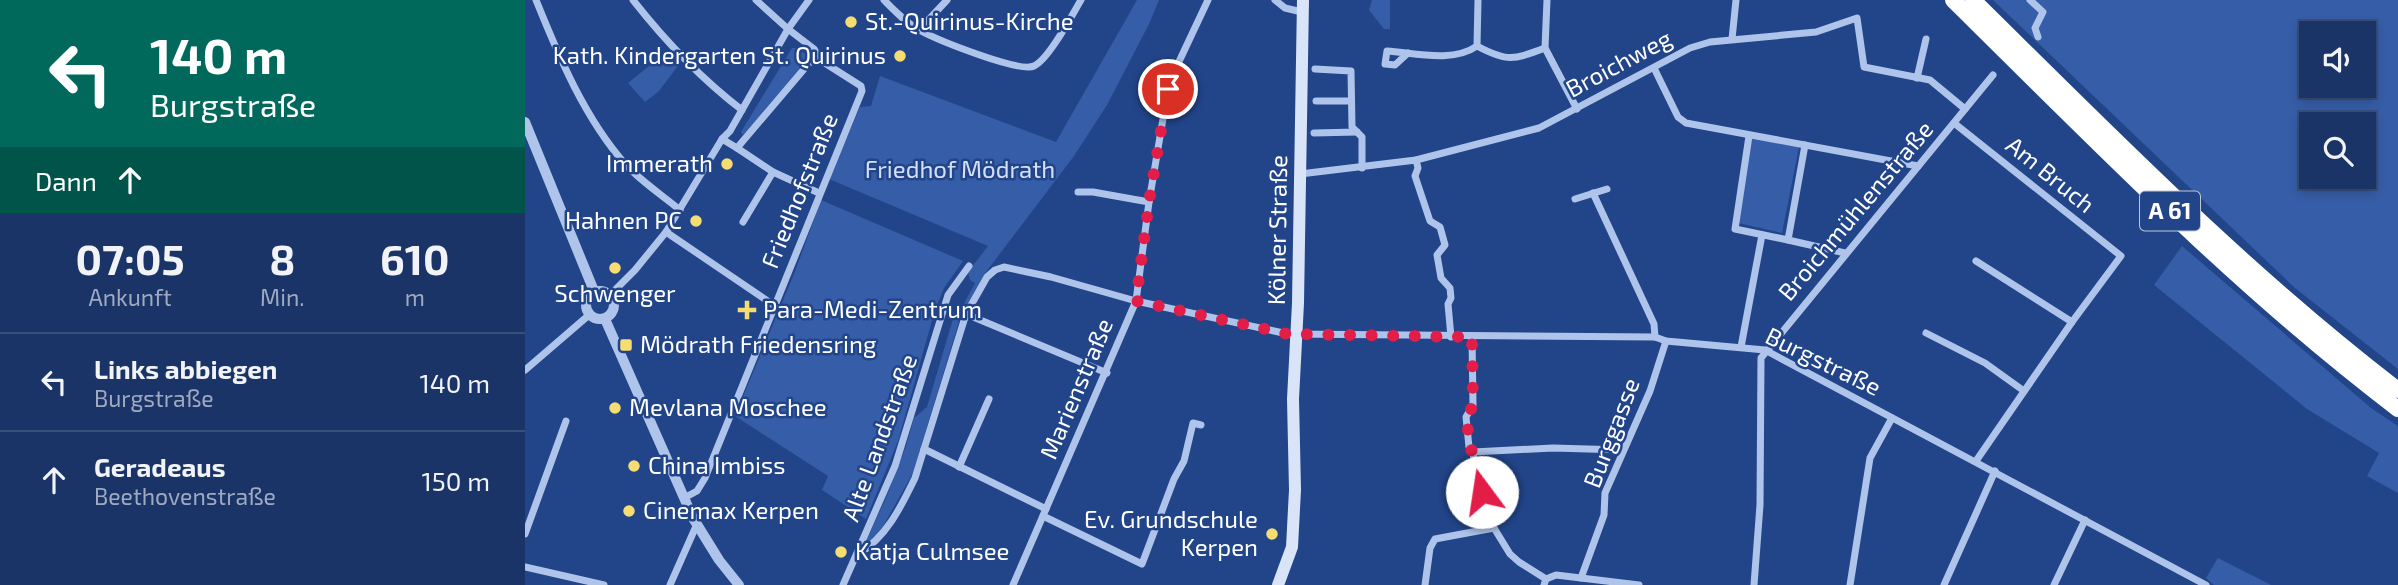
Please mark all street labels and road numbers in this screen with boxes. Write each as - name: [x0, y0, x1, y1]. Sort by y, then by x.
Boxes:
- street label: Broichweg: [1561, 23, 1676, 103]
- street label: Friedhofstraße: [754, 109, 843, 272]
- street label: Broichmühlenstraße: [1771, 114, 1938, 306]
- street label: Am Bruch: [2001, 129, 2101, 218]
- street label: Kölner Straße: [1261, 155, 1292, 305]
- road number: A 61: [2140, 192, 2200, 230]
- street label: Marienstraße: [1033, 314, 1118, 463]
- street label: Burgstraße: [1761, 320, 1886, 401]
- street label: Alte Landstraße: [835, 350, 922, 525]
- street label: Burggasse: [1576, 373, 1645, 491]

